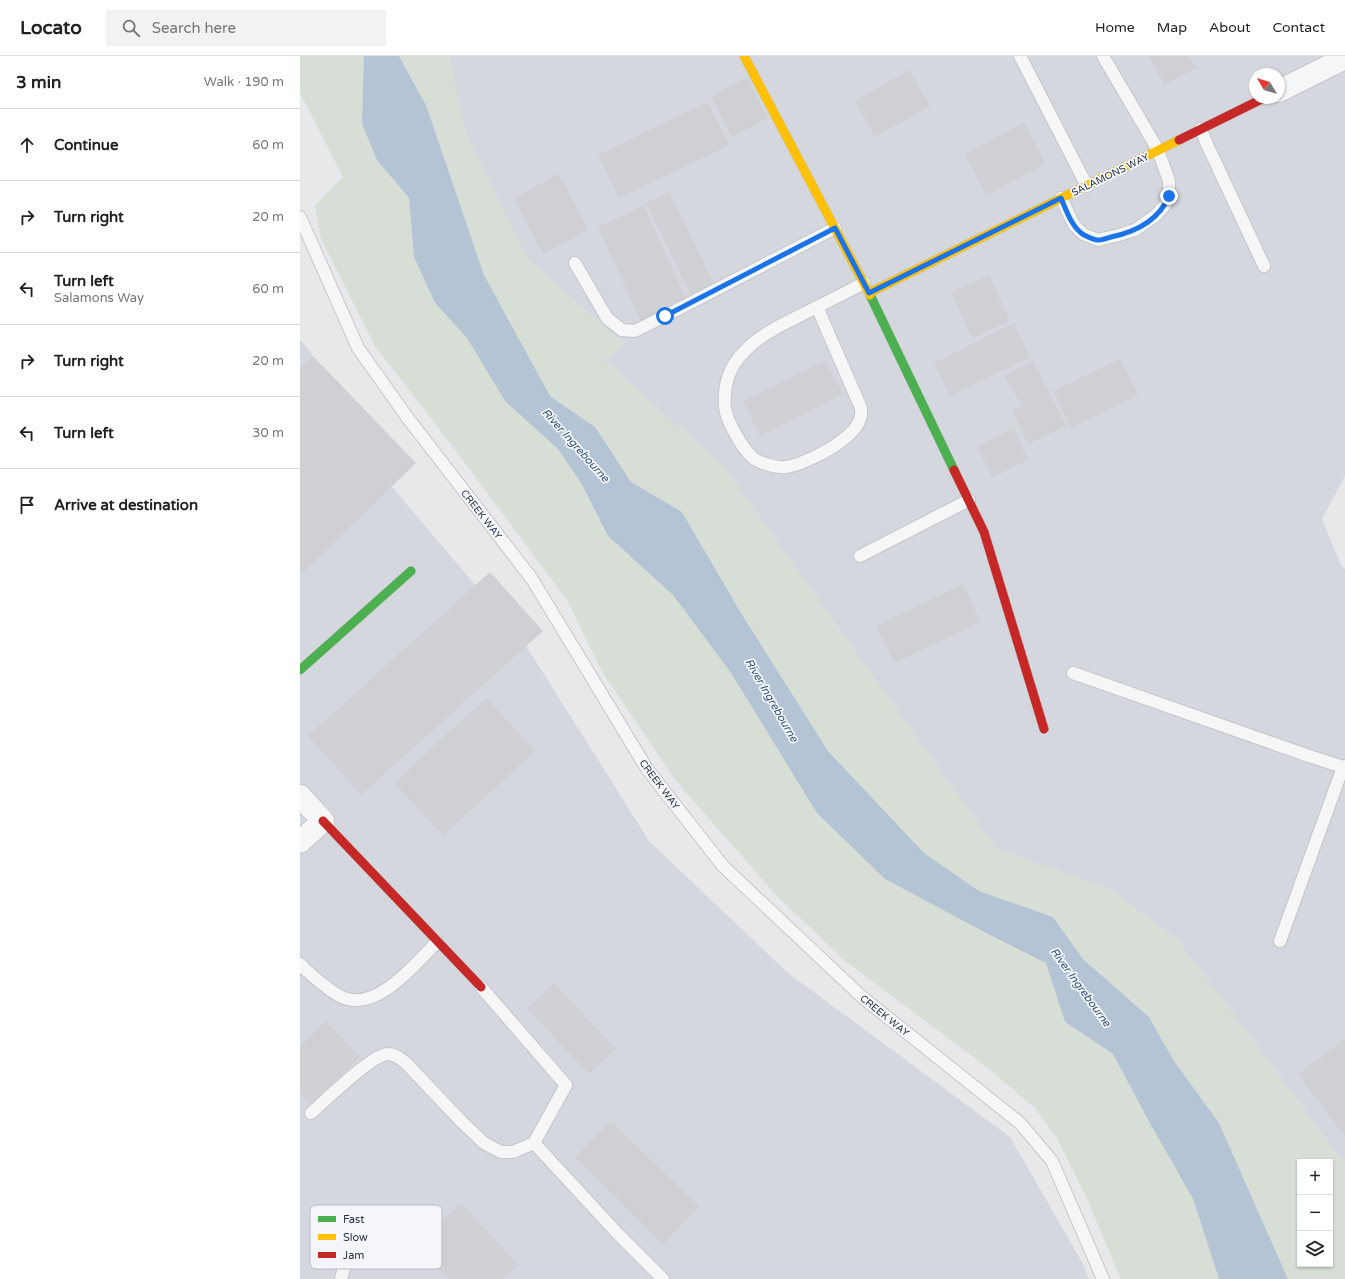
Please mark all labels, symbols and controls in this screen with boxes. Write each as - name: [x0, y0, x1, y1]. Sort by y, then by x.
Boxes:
- search box: [106, 10, 386, 46]
- text: Locato: [20, 17, 82, 39]
- icon: search: [120, 17, 142, 39]
- text: Search here: [152, 19, 236, 37]
- text: Home: [1095, 19, 1135, 36]
- text: Map: [1157, 19, 1187, 36]
- text: About: [1209, 19, 1251, 36]
- text: Contact: [1273, 19, 1325, 36]
- north arrow: [1249, 68, 1285, 104]
- text: 3 min: [16, 72, 61, 93]
- text: Walk · 190 m: [204, 74, 284, 90]
- icon: ahead: [16, 134, 38, 156]
- text: Continue: [54, 136, 118, 154]
- text: 60 m: [252, 137, 284, 153]
- street label: SALAMONS WAY: [1070, 151, 1152, 199]
- route end: [1160, 187, 1178, 205]
- icon: right: [16, 206, 38, 228]
- text: Turn right: [54, 208, 124, 226]
- text: 20 m: [252, 209, 284, 225]
- text: Turn left: [54, 272, 114, 290]
- icon: left: [16, 278, 38, 300]
- text: 60 m: [252, 281, 284, 297]
- text: Salamons Way: [54, 290, 144, 306]
- route start: [656, 307, 674, 325]
- icon: right: [16, 350, 38, 372]
- text: Turn right: [54, 352, 124, 370]
- text: 20 m: [252, 353, 284, 369]
- water label: River Ingrebourne: [539, 406, 612, 485]
- icon: left: [16, 422, 38, 444]
- text: Turn left: [54, 424, 114, 442]
- text: 30 m: [252, 425, 284, 441]
- street label: CREEK WAY: [458, 487, 505, 542]
- icon: arrive: [16, 494, 38, 516]
- text: Arrive at destination: [54, 496, 198, 514]
- water label: River Ingrebourne: [742, 656, 801, 745]
- street label: CREEK WAY: [637, 757, 682, 812]
- water label: River Ingrebourne: [1048, 945, 1114, 1030]
- street label: CREEK WAY: [857, 992, 912, 1040]
- map controls: [1297, 1159, 1333, 1267]
- button: +: [1297, 1159, 1333, 1195]
- button: −: [1297, 1195, 1333, 1231]
- legend: [310, 1205, 442, 1269]
- text: Fast: [343, 1213, 364, 1226]
- text: Slow: [343, 1231, 368, 1244]
- button: layers: [1297, 1231, 1333, 1267]
- text: Jam: [343, 1249, 364, 1262]

